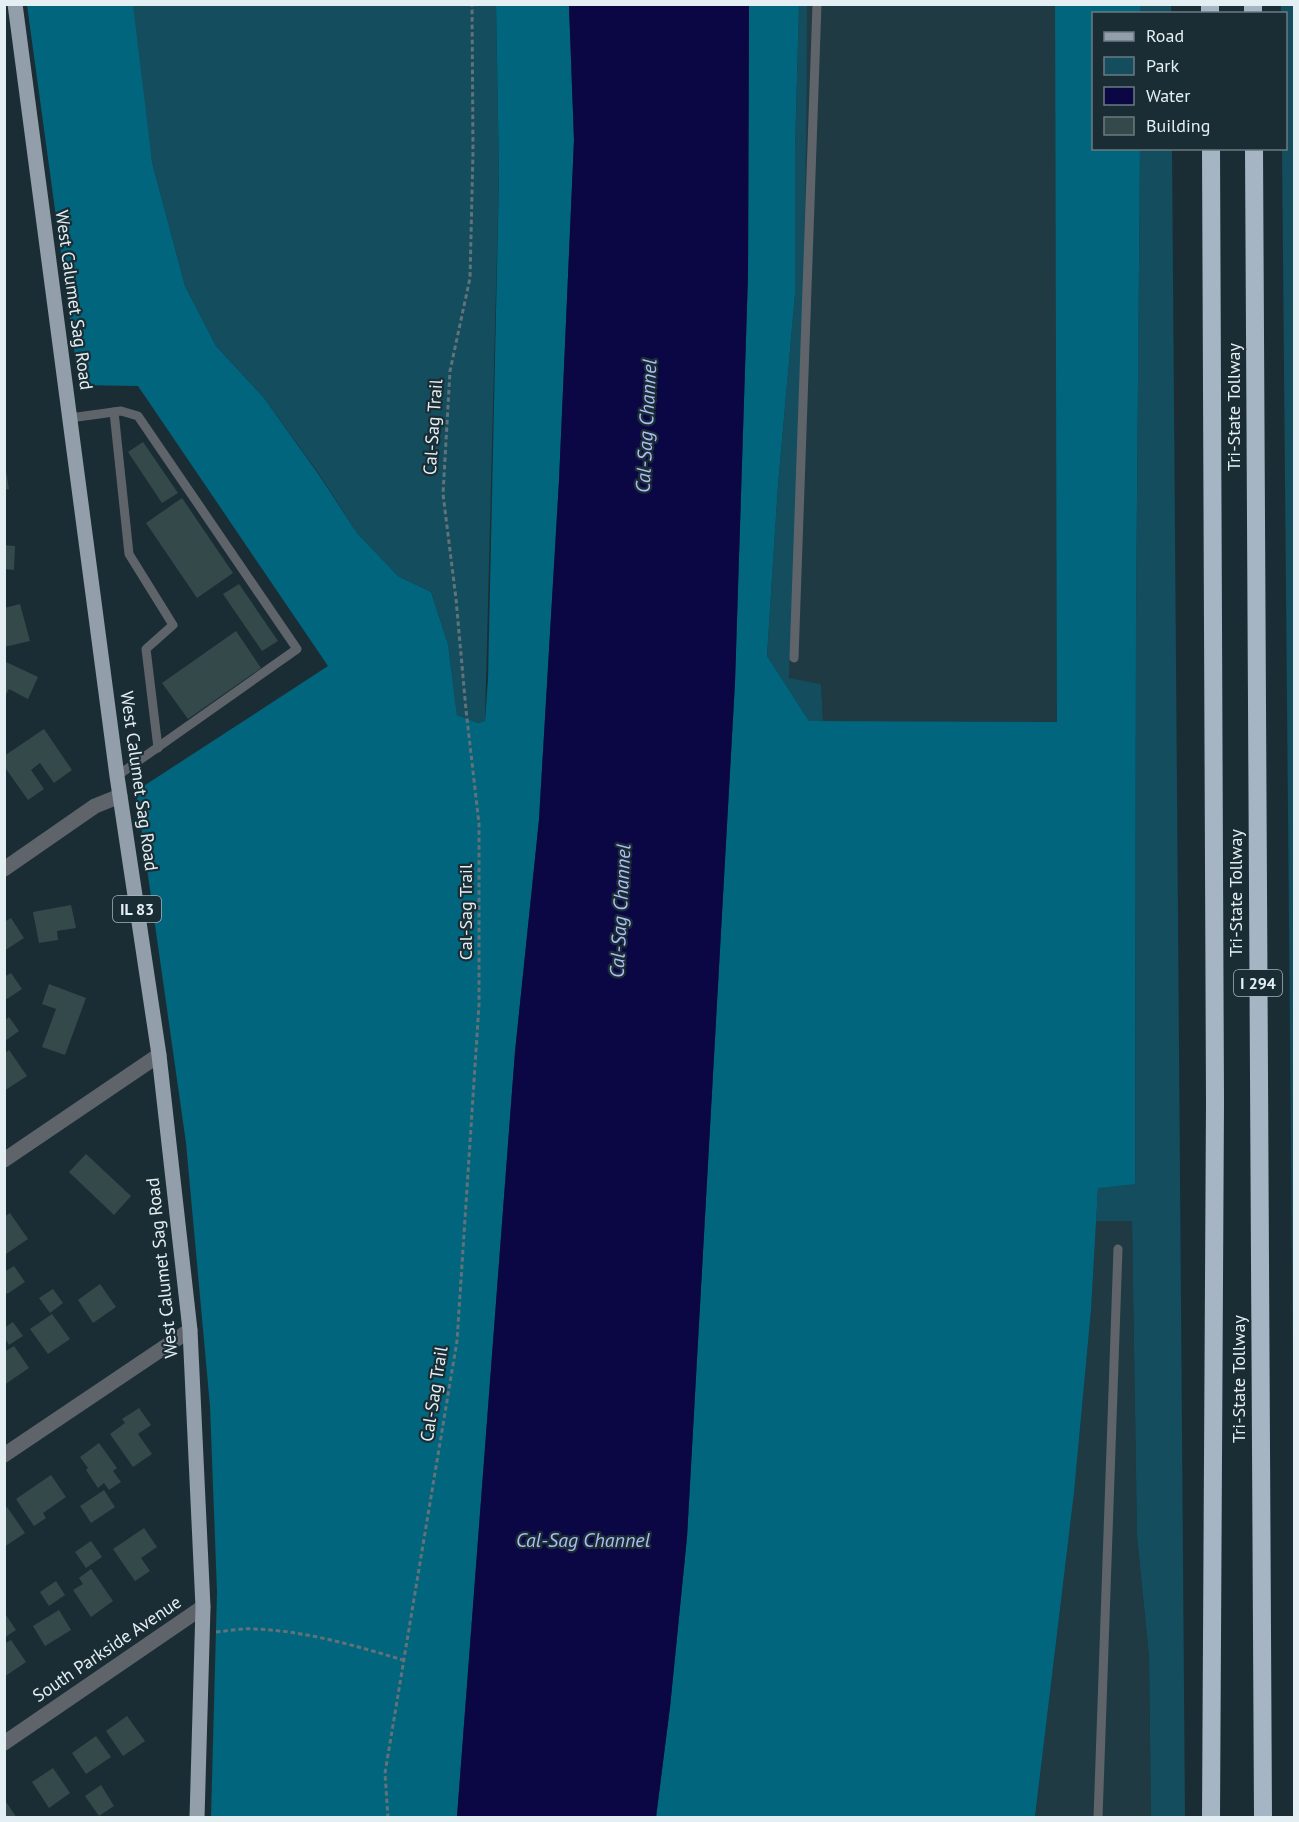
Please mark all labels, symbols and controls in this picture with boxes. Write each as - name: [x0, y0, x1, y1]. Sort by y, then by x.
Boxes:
- legend: [1092, 12, 1287, 150]
- text: Road: [1146, 24, 1184, 47]
- text: Park: [1146, 54, 1179, 77]
- text: Water: [1146, 84, 1190, 107]
- text: Building: [1146, 114, 1210, 137]
- street label: West Calumet Sag Road: [50, 209, 99, 391]
- street label: Tri-State Tollway: [1222, 342, 1245, 471]
- water label: Cal-Sag Channel: [630, 358, 663, 494]
- street label: Cal-Sag Trail: [418, 377, 447, 476]
- street label: West Calumet Sag Road: [115, 690, 164, 872]
- street label: Tri-State Tollway: [1224, 828, 1247, 957]
- water label: Cal-Sag Channel: [604, 843, 637, 979]
- street label: Cal-Sag Trail: [454, 863, 477, 960]
- road number: IL 83: [113, 896, 161, 922]
- road number: I 294: [1234, 970, 1282, 996]
- street label: West Calumet Sag Road: [141, 1177, 182, 1359]
- street label: Tri-State Tollway: [1227, 1314, 1250, 1443]
- street label: Cal-Sag Trail: [415, 1344, 453, 1443]
- water label: Cal-Sag Channel: [516, 1527, 651, 1553]
- street label: South Parkside Avenue: [28, 1590, 185, 1707]

